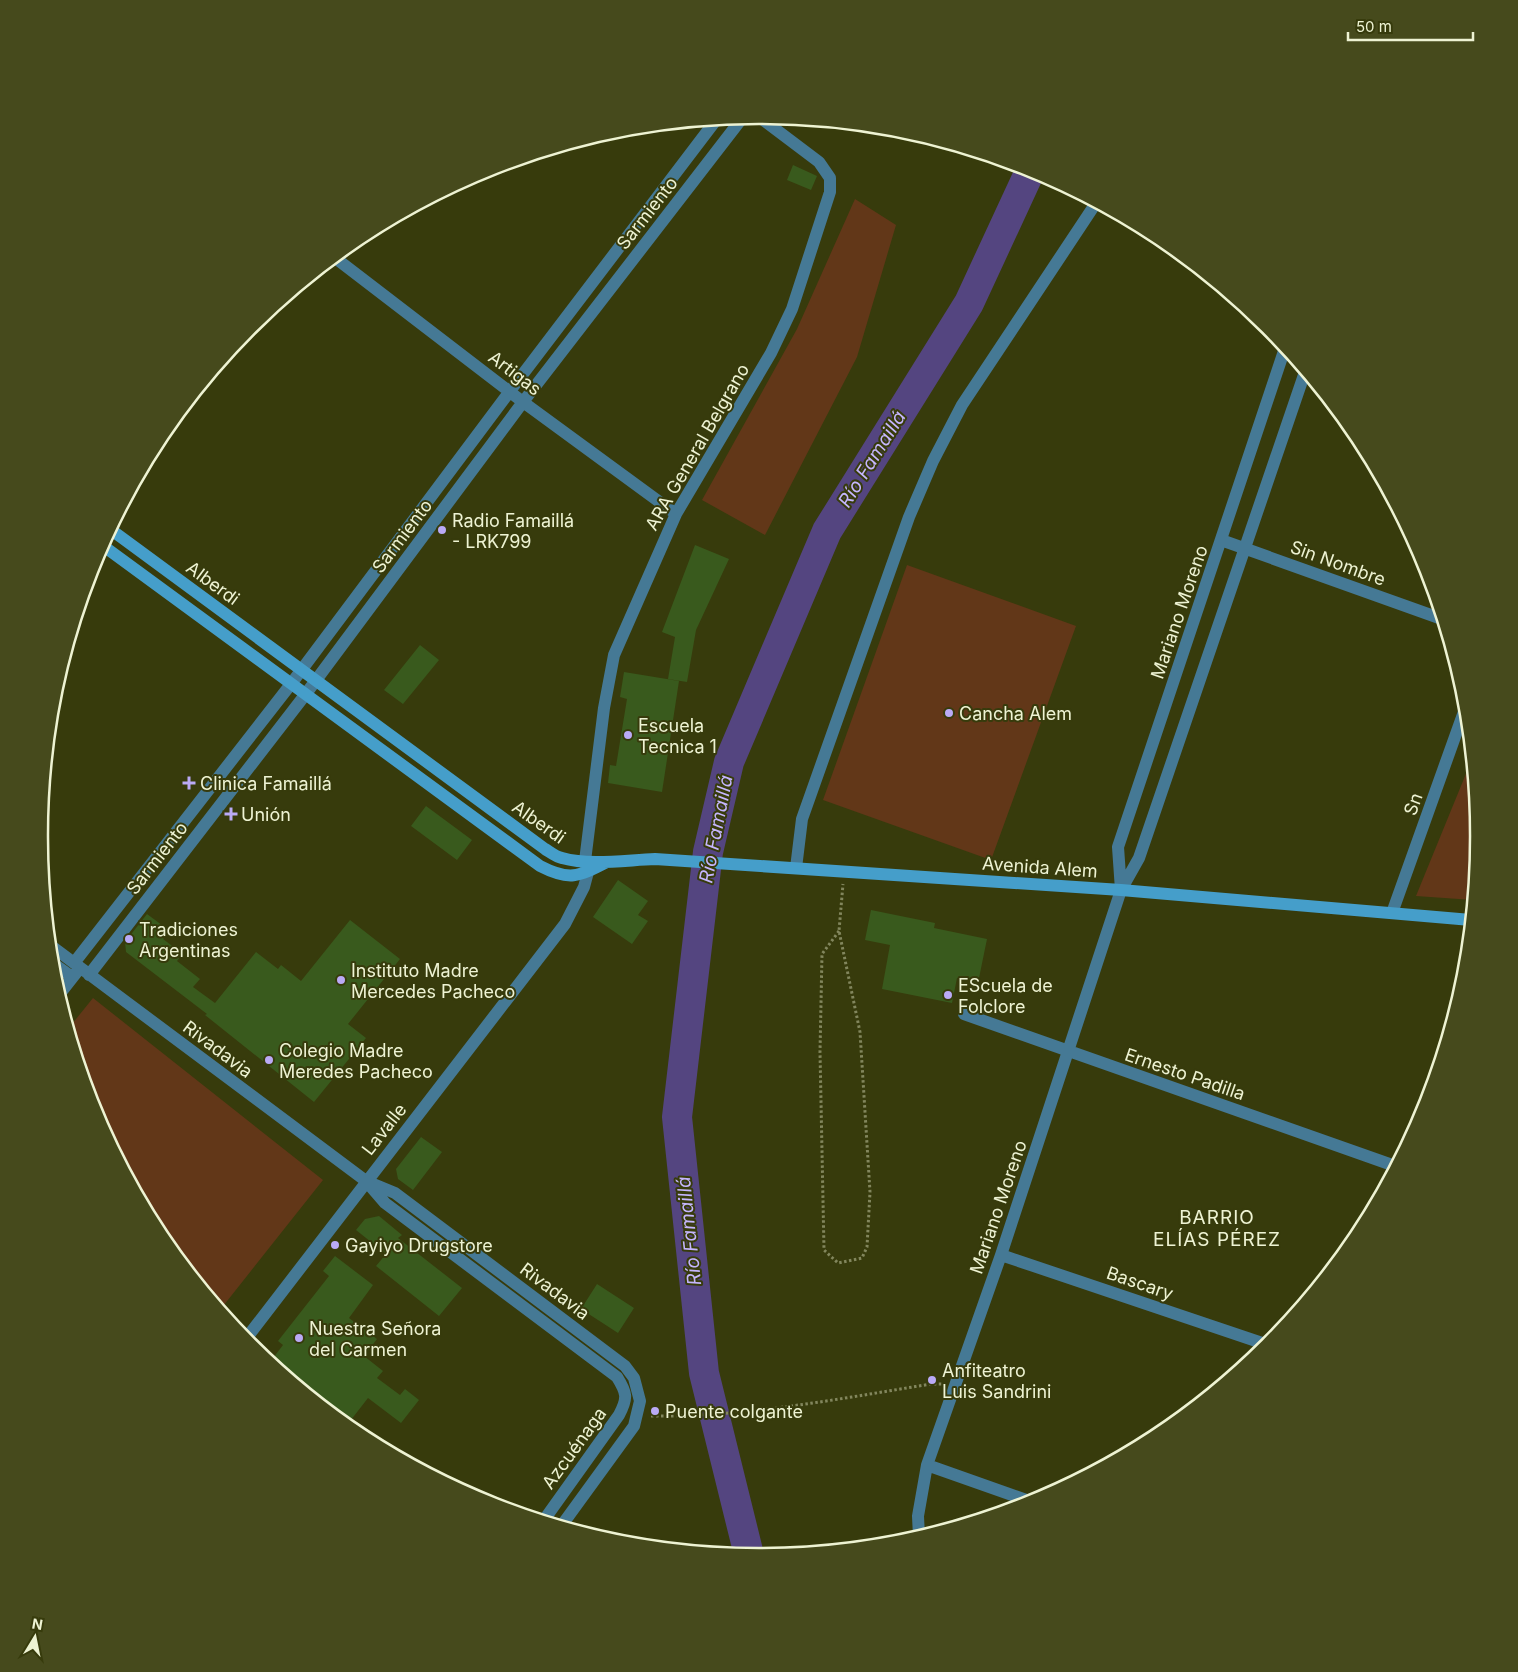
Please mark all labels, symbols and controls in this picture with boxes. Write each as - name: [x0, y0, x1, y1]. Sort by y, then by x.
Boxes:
- scale bar: [1348, 10, 1473, 42]
- text: 50 m: [1356, 17, 1392, 36]
- street label: Sarmiento: [612, 172, 682, 254]
- street label: Artigas: [485, 346, 545, 400]
- street label: ARA General Belgrano: [641, 360, 753, 534]
- water label: Río Famaillá: [833, 406, 911, 512]
- street label: Sarmiento: [368, 495, 436, 577]
- place label: Radio Famaillá - LRK799: [452, 510, 574, 552]
- marker: Radio Famaillá - LRK799: [436, 524, 448, 536]
- street label: Sin Nombre: [1288, 536, 1388, 590]
- street label: Mariano Moreno: [1146, 542, 1212, 682]
- street label: Alberdi: [182, 557, 244, 609]
- place label: Cancha Alem: [959, 703, 1072, 724]
- marker: Cancha Alem: [943, 707, 955, 719]
- place label: Escuela Tecnica 1: [638, 715, 717, 757]
- marker: Escuela Tecnica 1: [622, 729, 634, 741]
- place label: Clinica Famaillá: [200, 773, 332, 794]
- water label: Río Famaillá: [694, 773, 738, 885]
- marker: Clinica Famaillá: [182, 776, 196, 790]
- street label: Sn: [1399, 790, 1427, 818]
- street label: Alberdi: [508, 796, 570, 848]
- place label: Unión: [241, 804, 291, 825]
- marker: Unión: [225, 808, 237, 820]
- street label: Sarmiento: [122, 817, 192, 899]
- street label: Avenida Alem: [982, 852, 1098, 882]
- place label: Tradiciones Argentinas: [139, 919, 238, 961]
- marker: Tradiciones Argentinas: [123, 933, 135, 945]
- place label: Instituto Madre Mercedes Pacheco: [351, 960, 515, 1002]
- marker: Instituto Madre Mercedes Pacheco: [335, 974, 347, 986]
- place label: EScuela de Folclore: [958, 975, 1053, 1017]
- marker: EScuela de Folclore: [942, 989, 954, 1001]
- street label: Rivadavia: [179, 1016, 257, 1082]
- place label: Colegio Madre Meredes Pacheco: [279, 1040, 433, 1082]
- street label: Ernesto Padilla: [1122, 1044, 1248, 1104]
- marker: Colegio Madre Meredes Pacheco: [263, 1054, 275, 1066]
- street label: Lavalle: [357, 1099, 411, 1159]
- street label: Mariano Moreno: [965, 1137, 1031, 1277]
- water label: Río Famaillá: [672, 1175, 706, 1287]
- district label: BARRIO ELÍAS PÉREZ: [1153, 1206, 1281, 1251]
- place label: Gayiyo Drugstore: [345, 1235, 493, 1256]
- marker: Gayiyo Drugstore: [329, 1239, 341, 1251]
- street label: Rivadavia: [516, 1258, 594, 1324]
- street label: Bascary: [1104, 1262, 1176, 1304]
- place label: Nuestra Señora del Carmen: [309, 1318, 441, 1360]
- marker: Nuestra Señora del Carmen: [293, 1332, 305, 1344]
- place label: Anfiteatro Luis Sandrini: [942, 1360, 1051, 1402]
- marker: Anfiteatro Luis Sandrini: [926, 1374, 938, 1386]
- place label: Puente colgante: [665, 1401, 803, 1422]
- street label: Azcuénaga: [537, 1403, 611, 1493]
- marker: Puente colgante: [649, 1405, 661, 1417]
- north arrow: [10, 1612, 60, 1662]
- text: N: [31, 1614, 44, 1633]

